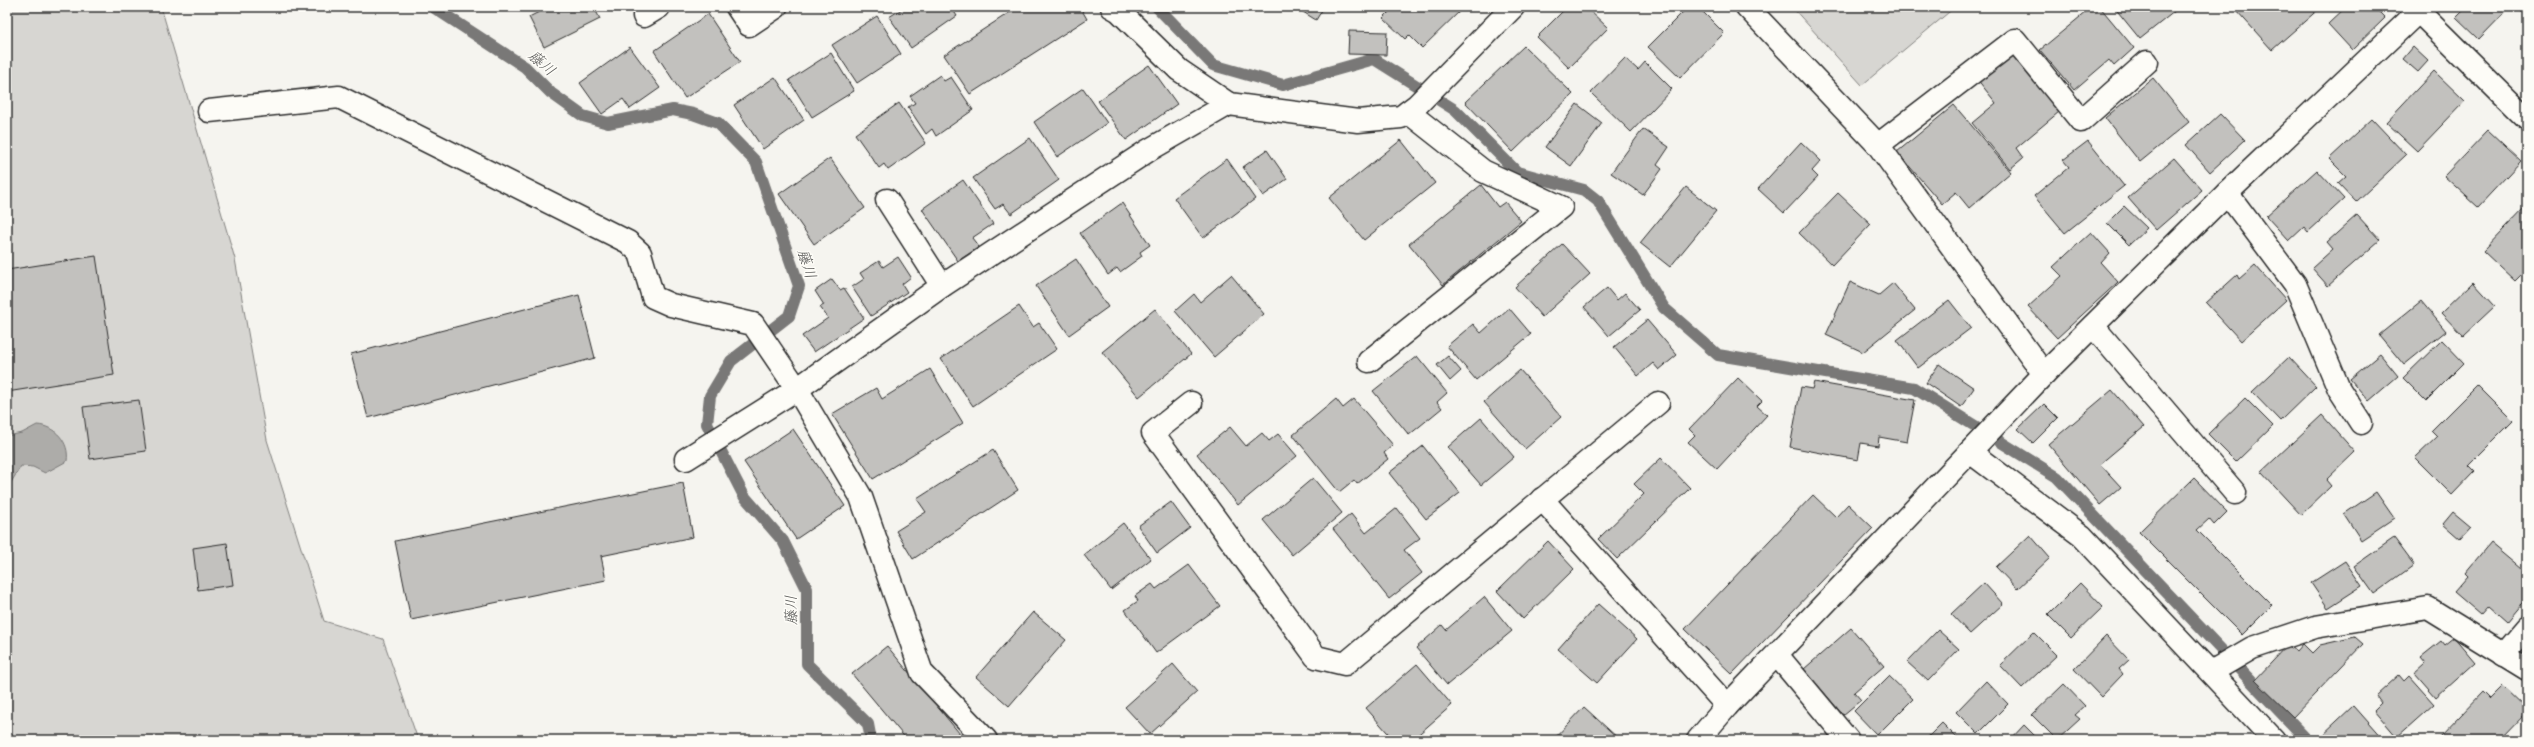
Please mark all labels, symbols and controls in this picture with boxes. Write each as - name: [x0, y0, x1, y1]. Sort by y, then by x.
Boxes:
- water label: 藤川: [522, 45, 561, 83]
- water label: 藤川: [790, 246, 822, 282]
- water label: 藤川: [780, 595, 804, 625]

